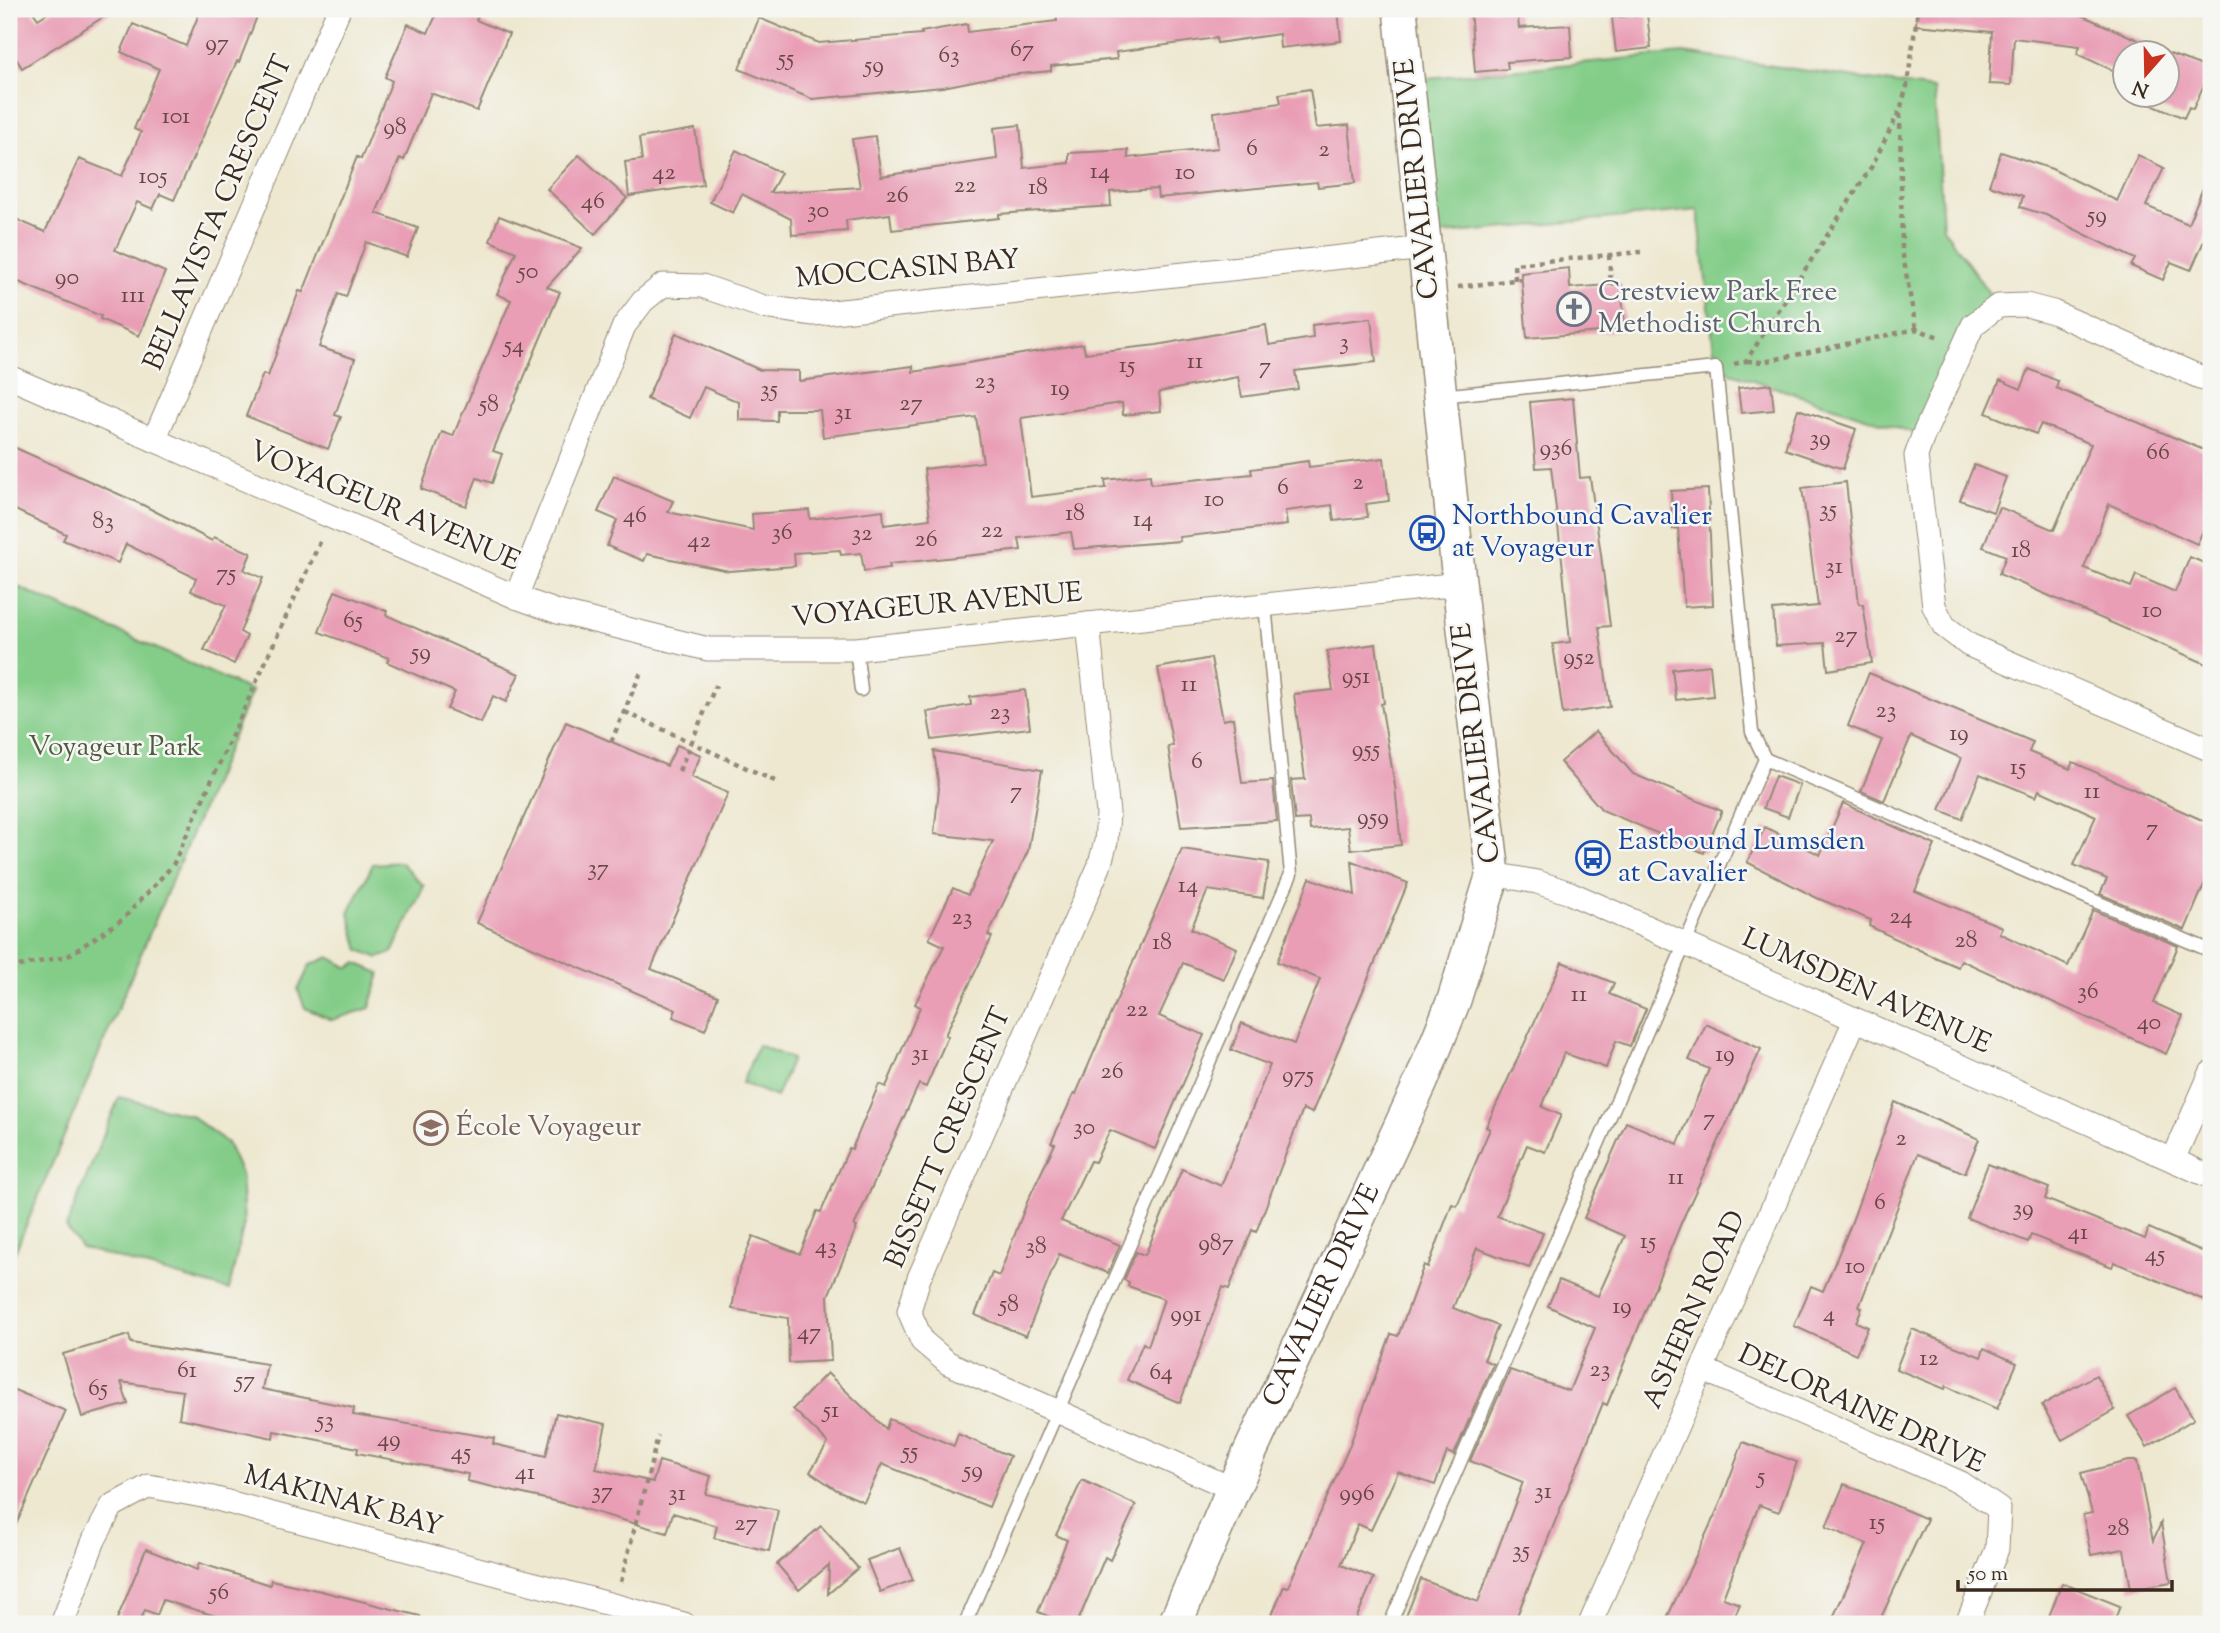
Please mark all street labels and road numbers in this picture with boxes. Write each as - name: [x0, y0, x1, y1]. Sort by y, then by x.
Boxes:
- street label: BELLAVISTA CRESCENT: [134, 49, 304, 377]
- street label: CAVALIER DRIVE: [1385, 57, 1451, 301]
- street label: MOCCASIN BAY: [794, 240, 1022, 300]
- street label: VOYAGEUR AVENUE: [242, 432, 526, 582]
- street label: VOYAGEUR AVENUE: [790, 573, 1084, 639]
- street label: CAVALIER DRIVE: [1442, 621, 1512, 865]
- street label: LUMSDEN AVENUE: [1735, 919, 1997, 1065]
- street label: BISSETT CRESCENT: [876, 1001, 1022, 1275]
- street label: CAVALIER DRIVE: [1254, 1177, 1391, 1414]
- street label: ASHERN ROAD: [1633, 1204, 1757, 1416]
- street label: DELORAINE DRIVE: [1731, 1335, 1991, 1485]
- street label: MAKINAK BAY: [239, 1456, 447, 1548]

